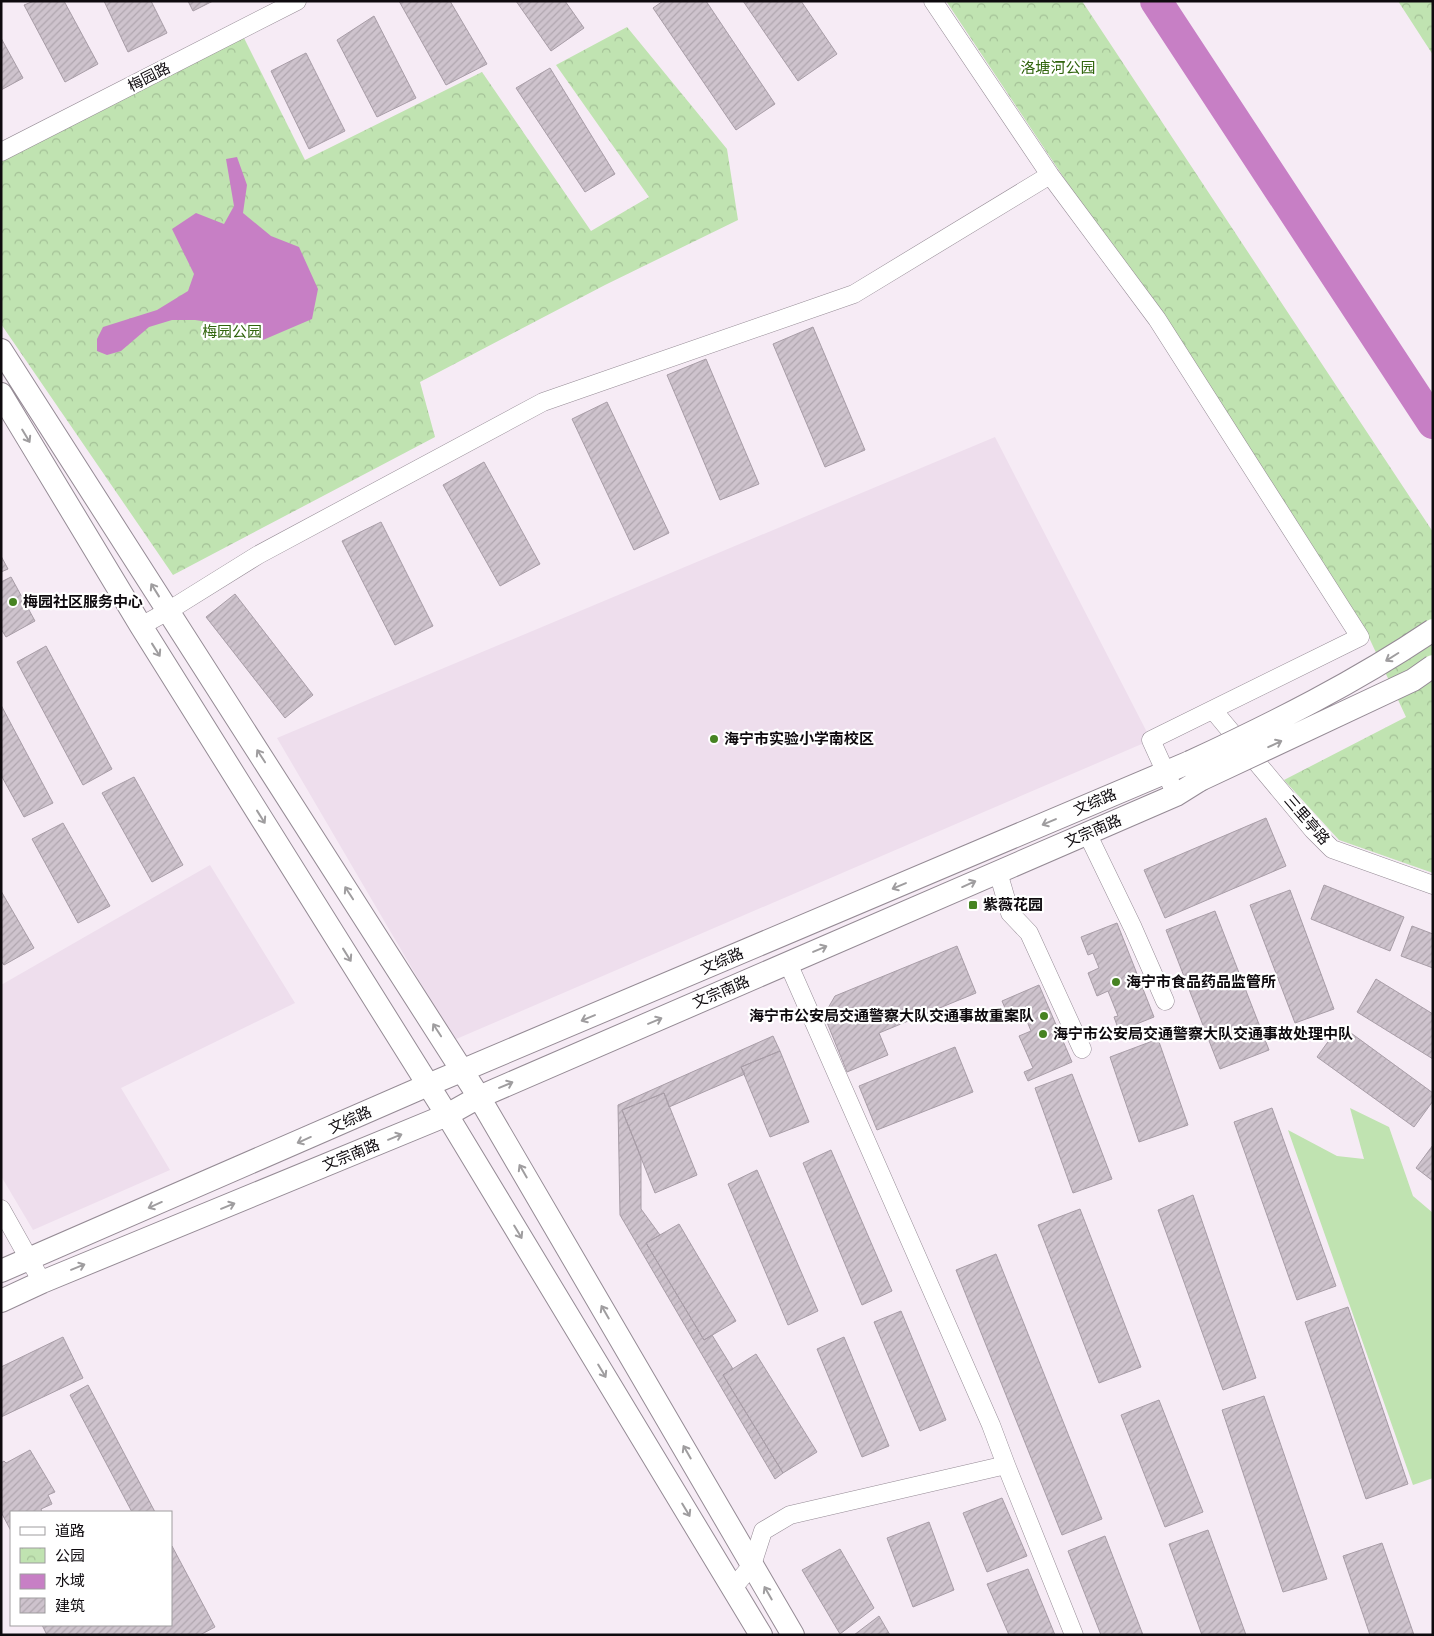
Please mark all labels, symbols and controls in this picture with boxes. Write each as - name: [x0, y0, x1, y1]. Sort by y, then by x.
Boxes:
- street label: 梅园路: [125, 59, 173, 95]
- park label: 洛塘河公园: [1020, 59, 1096, 77]
- park label: 梅园公园: [202, 323, 262, 341]
- one-way arrow: [22, 429, 32, 443]
- one-way arrow: [150, 583, 160, 597]
- place label: 梅园社区服务中心: [23, 593, 143, 611]
- marker: 梅园社区服务中心: [7, 596, 19, 608]
- one-way arrow: [151, 643, 161, 657]
- one-way arrow: [1386, 652, 1400, 662]
- place label: 海宁市实验小学南校区: [724, 730, 874, 748]
- marker: 海宁市实验小学南校区: [708, 733, 720, 745]
- one-way arrow: [1267, 739, 1282, 749]
- one-way arrow: [256, 750, 266, 764]
- street label: 文综路: [1071, 785, 1119, 819]
- street label: 三里亭路: [1281, 791, 1333, 849]
- one-way arrow: [256, 810, 266, 824]
- street label: 文宗南路: [1062, 811, 1124, 851]
- one-way arrow: [1042, 818, 1057, 828]
- one-way arrow: [962, 879, 977, 888]
- one-way arrow: [892, 881, 907, 891]
- one-way arrow: [344, 887, 354, 901]
- place label: 紫薇花园: [983, 896, 1043, 914]
- marker: 紫薇花园: [967, 899, 979, 911]
- one-way arrow: [812, 943, 827, 953]
- street label: 文综路: [698, 944, 746, 978]
- one-way arrow: [342, 948, 352, 962]
- street label: 文宗南路: [690, 972, 752, 1012]
- place label: 海宁市食品药品监管所: [1126, 973, 1276, 991]
- marker: 海宁市食品药品监管所: [1110, 976, 1122, 988]
- place label: 海宁市公安局交通警察大队交通事故重案队: [749, 1007, 1034, 1025]
- marker: 海宁市公安局交通警察大队交通事故重案队: [1038, 1010, 1050, 1022]
- one-way arrow: [581, 1014, 596, 1023]
- one-way arrow: [647, 1015, 662, 1025]
- one-way arrow: [431, 1023, 442, 1037]
- place label: 海宁市公安局交通警察大队交通事故处理中队: [1053, 1025, 1353, 1043]
- marker: 海宁市公安局交通警察大队交通事故处理中队: [1037, 1028, 1049, 1040]
- one-way arrow: [498, 1080, 513, 1090]
- street label: 文综路: [326, 1103, 374, 1137]
- one-way arrow: [387, 1132, 402, 1141]
- one-way arrow: [297, 1135, 312, 1145]
- street label: 文宗南路: [320, 1135, 382, 1175]
- one-way arrow: [517, 1165, 527, 1179]
- one-way arrow: [220, 1200, 235, 1210]
- one-way arrow: [148, 1201, 163, 1211]
- one-way arrow: [513, 1224, 523, 1238]
- one-way arrow: [70, 1262, 85, 1272]
- one-way arrow: [599, 1305, 609, 1319]
- one-way arrow: [598, 1363, 608, 1377]
- one-way arrow: [681, 1446, 691, 1460]
- one-way arrow: [682, 1502, 692, 1516]
- legend: [10, 1511, 172, 1626]
- text: 道路: [55, 1522, 85, 1540]
- text: 公园: [55, 1547, 85, 1565]
- text: 水域: [55, 1572, 85, 1590]
- one-way arrow: [763, 1586, 773, 1600]
- text: 建筑: [55, 1597, 85, 1615]

